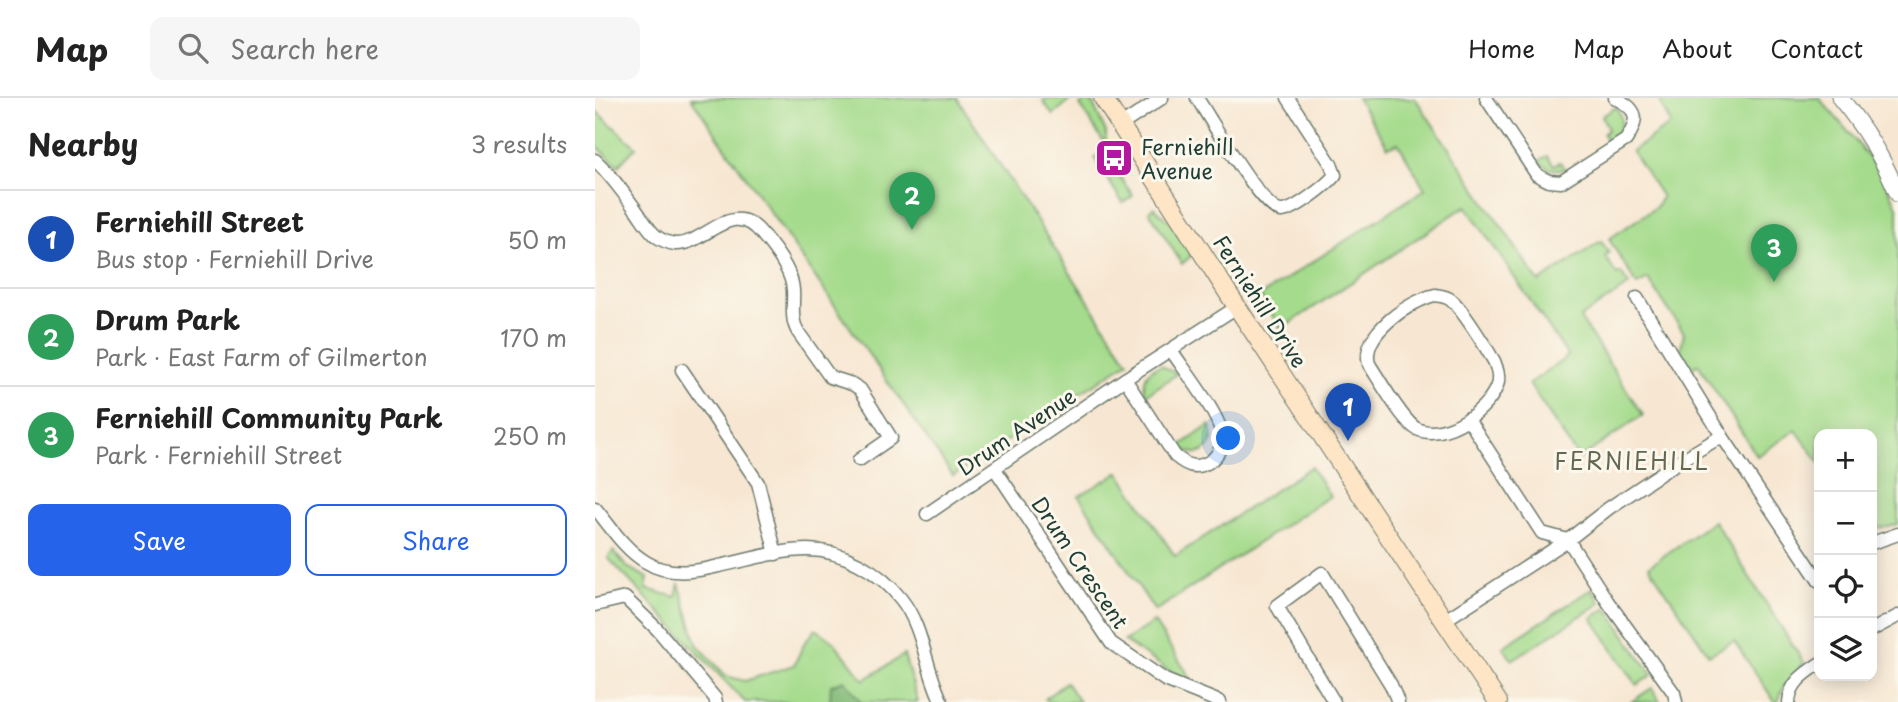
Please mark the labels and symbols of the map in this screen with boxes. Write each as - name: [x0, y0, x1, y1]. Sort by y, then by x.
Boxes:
- place label: Ferniehill Avenue: [1141, 130, 1233, 186]
- bus stop icon: Ferniehill Avenue: [1093, 137, 1135, 179]
- pin: 2: [889, 172, 935, 230]
- pin: 3: [1751, 224, 1797, 282]
- street label: Ferniehill Drive: [1206, 228, 1316, 374]
- street label: Drum Avenue: [950, 379, 1082, 483]
- pin: 1: [1325, 383, 1371, 441]
- your location: [1211, 421, 1245, 455]
- district label: FERNIEHILL: [1554, 443, 1710, 478]
- street label: Drum Crescent: [1025, 489, 1137, 635]

